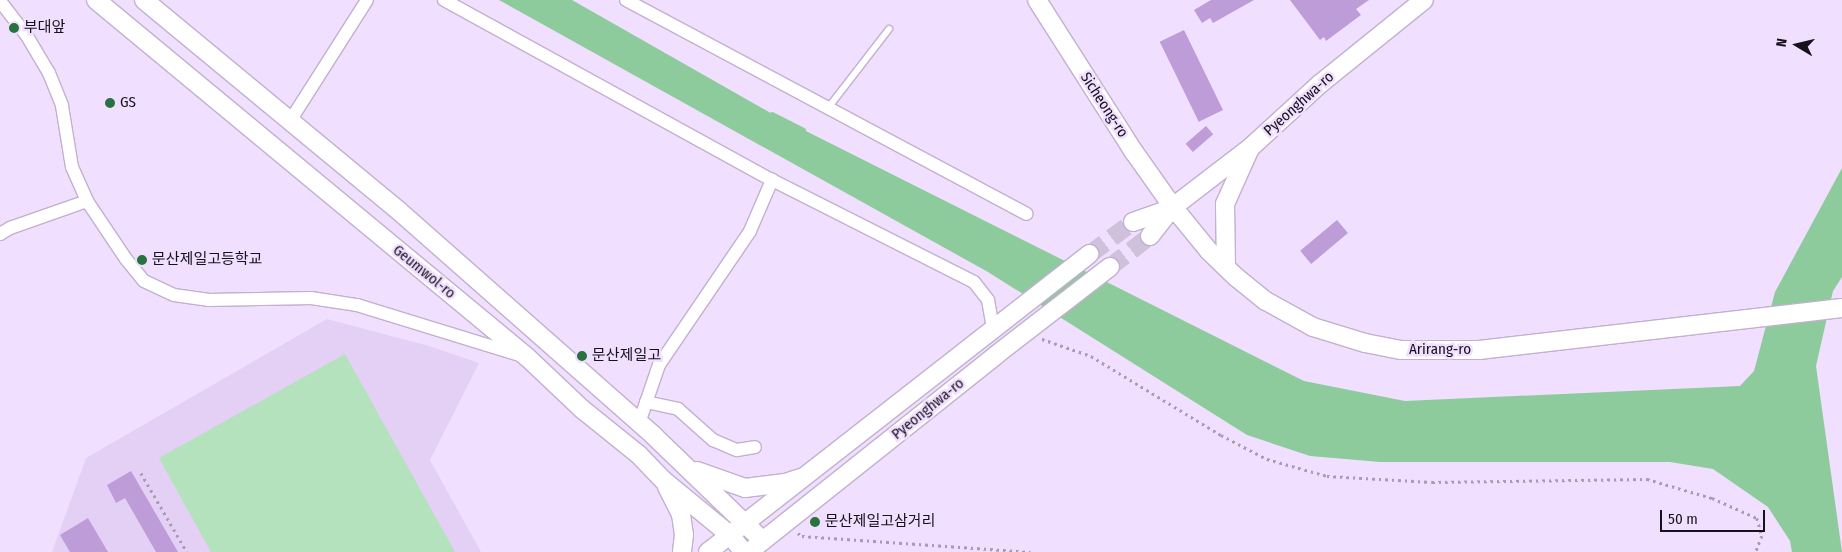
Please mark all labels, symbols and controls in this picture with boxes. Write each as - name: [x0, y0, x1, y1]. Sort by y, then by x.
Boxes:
- place label: 부대앞: [24, 19, 65, 37]
- north arrow: [1772, 20, 1822, 70]
- marker: 부대앞: [8, 22, 20, 34]
- text: N: [1773, 37, 1791, 48]
- street label: Pyeonghwa-ro: [1260, 68, 1338, 140]
- street label: Sicheong-ro: [1076, 69, 1132, 141]
- place label: GS: [120, 94, 136, 112]
- marker: GS: [104, 97, 116, 109]
- street label: Geumwol-ro: [389, 241, 459, 303]
- place label: 문산제일고등학교: [152, 251, 262, 269]
- marker: 문산제일고등학교: [136, 254, 148, 266]
- street label: Arirang-ro: [1409, 341, 1471, 359]
- place label: 문산제일고: [592, 347, 661, 365]
- marker: 문산제일고: [576, 350, 588, 362]
- street label: Pyeonghwa-ro: [888, 374, 968, 444]
- scale bar: [1662, 500, 1767, 532]
- text: 50 m: [1668, 510, 1698, 528]
- place label: 문산제일고삼거리: [825, 513, 935, 531]
- marker: 문산제일고삼거리: [809, 516, 821, 528]

